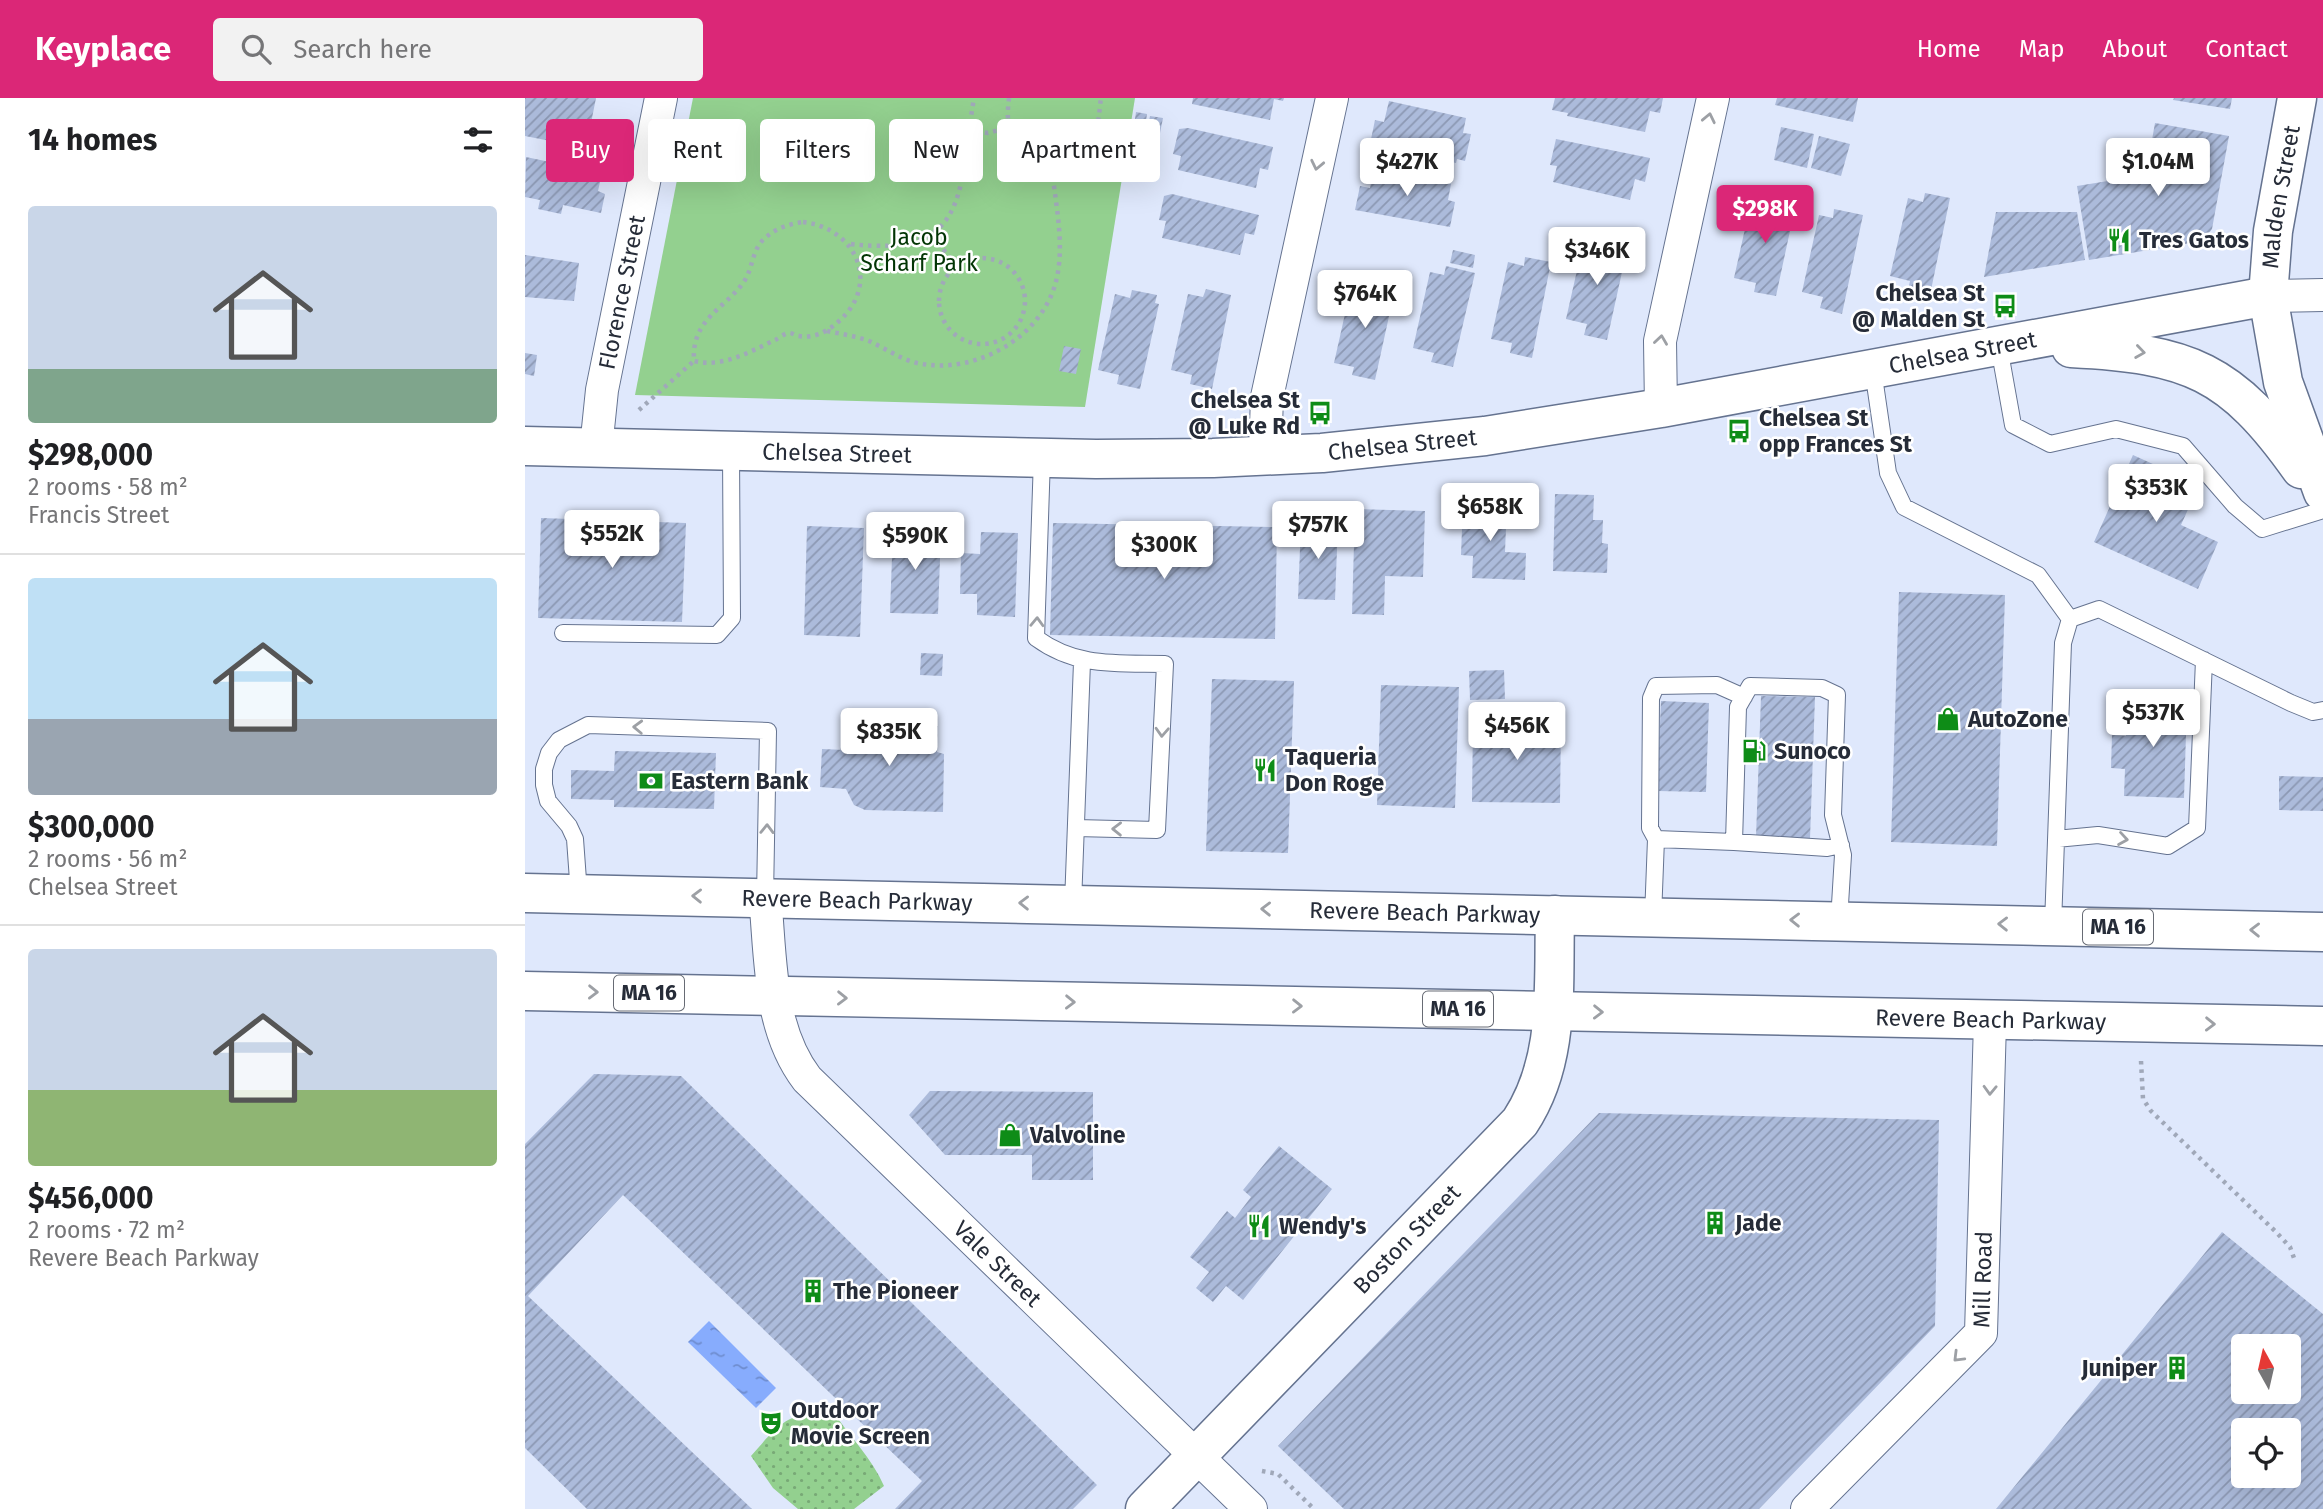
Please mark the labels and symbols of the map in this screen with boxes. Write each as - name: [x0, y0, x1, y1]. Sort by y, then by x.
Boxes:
- one-way arrow: [1701, 112, 1715, 124]
- street label: Malden Street: [2256, 122, 2306, 270]
- pin: $427K: [1358, 139, 1456, 198]
- pin: $1.04M: [2101, 139, 2215, 198]
- one-way arrow: [1311, 159, 1326, 171]
- pin: $298K: [1716, 186, 1814, 245]
- street label: Florence Street: [592, 212, 651, 372]
- park label: Jacob Scharf Park: [860, 223, 978, 277]
- restaurant icon: Tres Gatos: [2105, 226, 2133, 254]
- place label: Tres Gatos: [2139, 226, 2249, 254]
- pin: $346K: [1548, 228, 1646, 287]
- pin: $764K: [1316, 271, 1414, 330]
- place label: Chelsea St @ Malden St: [1852, 279, 1986, 333]
- bus stop icon: Chelsea St @ Malden St: [1991, 292, 2019, 320]
- street label: Chelsea Street: [1886, 325, 2039, 380]
- one-way arrow: [1654, 334, 1669, 346]
- one-way arrow: [2134, 345, 2146, 360]
- place label: Chelsea St @ Luke Rd: [1188, 386, 1301, 440]
- bus stop icon: Chelsea St @ Luke Rd: [1306, 399, 1334, 427]
- place label: Chelsea St opp Frances St: [1759, 404, 1913, 458]
- bus stop icon: Chelsea St opp Frances St: [1725, 417, 1753, 445]
- street label: Chelsea Street: [1326, 423, 1479, 466]
- street label: Chelsea Street: [762, 437, 913, 469]
- pin: $353K: [2107, 464, 2205, 524]
- pin: $658K: [1441, 484, 1539, 543]
- pin: $757K: [1269, 502, 1367, 561]
- pin: $552K: [563, 510, 661, 570]
- pin: $590K: [866, 512, 964, 572]
- pin: $300K: [1115, 522, 1213, 581]
- one-way arrow: [1029, 616, 1045, 626]
- pin: $537K: [2104, 690, 2202, 749]
- pin: $456K: [1468, 702, 1566, 762]
- shop icon: AutoZone: [1934, 705, 1962, 733]
- place label: AutoZone: [1967, 705, 2068, 733]
- pin: $835K: [840, 708, 938, 768]
- one-way arrow: [632, 719, 643, 734]
- one-way arrow: [1155, 727, 1170, 738]
- fuel station icon: Sunoco: [1740, 737, 1768, 765]
- place label: Sunoco: [1774, 737, 1851, 765]
- place label: Taqueria Don Roge: [1285, 743, 1385, 797]
- restaurant icon: Taqueria Don Roge: [1251, 756, 1279, 784]
- bank icon: Eastern Bank: [637, 767, 665, 795]
- place label: Eastern Bank: [671, 767, 808, 795]
- one-way arrow: [1111, 821, 1121, 837]
- one-way arrow: [759, 823, 774, 834]
- one-way arrow: [2117, 831, 2129, 846]
- street label: Revere Beach Parkway: [741, 884, 973, 917]
- one-way arrow: [691, 888, 702, 904]
- one-way arrow: [1018, 896, 1029, 911]
- street label: Revere Beach Parkway: [1309, 896, 1541, 929]
- one-way arrow: [1260, 901, 1271, 916]
- road number: MA 16: [2083, 910, 2153, 944]
- one-way arrow: [1789, 912, 1800, 928]
- one-way arrow: [1997, 917, 2008, 932]
- one-way arrow: [2249, 922, 2260, 938]
- road number: MA 16: [614, 976, 684, 1010]
- one-way arrow: [588, 984, 599, 1000]
- one-way arrow: [837, 990, 848, 1006]
- road number: MA 16: [1423, 992, 1493, 1026]
- one-way arrow: [1064, 994, 1075, 1009]
- one-way arrow: [1292, 998, 1303, 1014]
- street label: Revere Beach Parkway: [1875, 1003, 2107, 1036]
- one-way arrow: [1593, 1004, 1604, 1020]
- one-way arrow: [2205, 1016, 2216, 1031]
- one-way arrow: [1983, 1085, 1998, 1096]
- shop icon: Valvoline: [996, 1121, 1024, 1149]
- place label: Valvoline: [1029, 1121, 1126, 1149]
- street label: Boston Street: [1347, 1178, 1466, 1300]
- building icon: Jade: [1701, 1209, 1729, 1237]
- place label: Jade: [1734, 1209, 1782, 1237]
- restaurant icon: Wendy's: [1245, 1212, 1273, 1240]
- place label: Wendy's: [1279, 1212, 1366, 1240]
- street label: Vale Street: [948, 1215, 1048, 1313]
- street label: Mill Road: [1967, 1231, 1998, 1328]
- building icon: The Pioneer: [799, 1277, 827, 1305]
- place label: The Pioneer: [833, 1277, 959, 1305]
- north arrow: [2231, 1334, 2301, 1404]
- one-way arrow: [1953, 1349, 1966, 1362]
- place label: Juniper: [2080, 1354, 2158, 1382]
- building icon: Juniper: [2163, 1354, 2191, 1382]
- place label: Outdoor Movie Screen: [791, 1396, 930, 1450]
- theatre icon: Outdoor Movie Screen: [757, 1409, 785, 1437]

